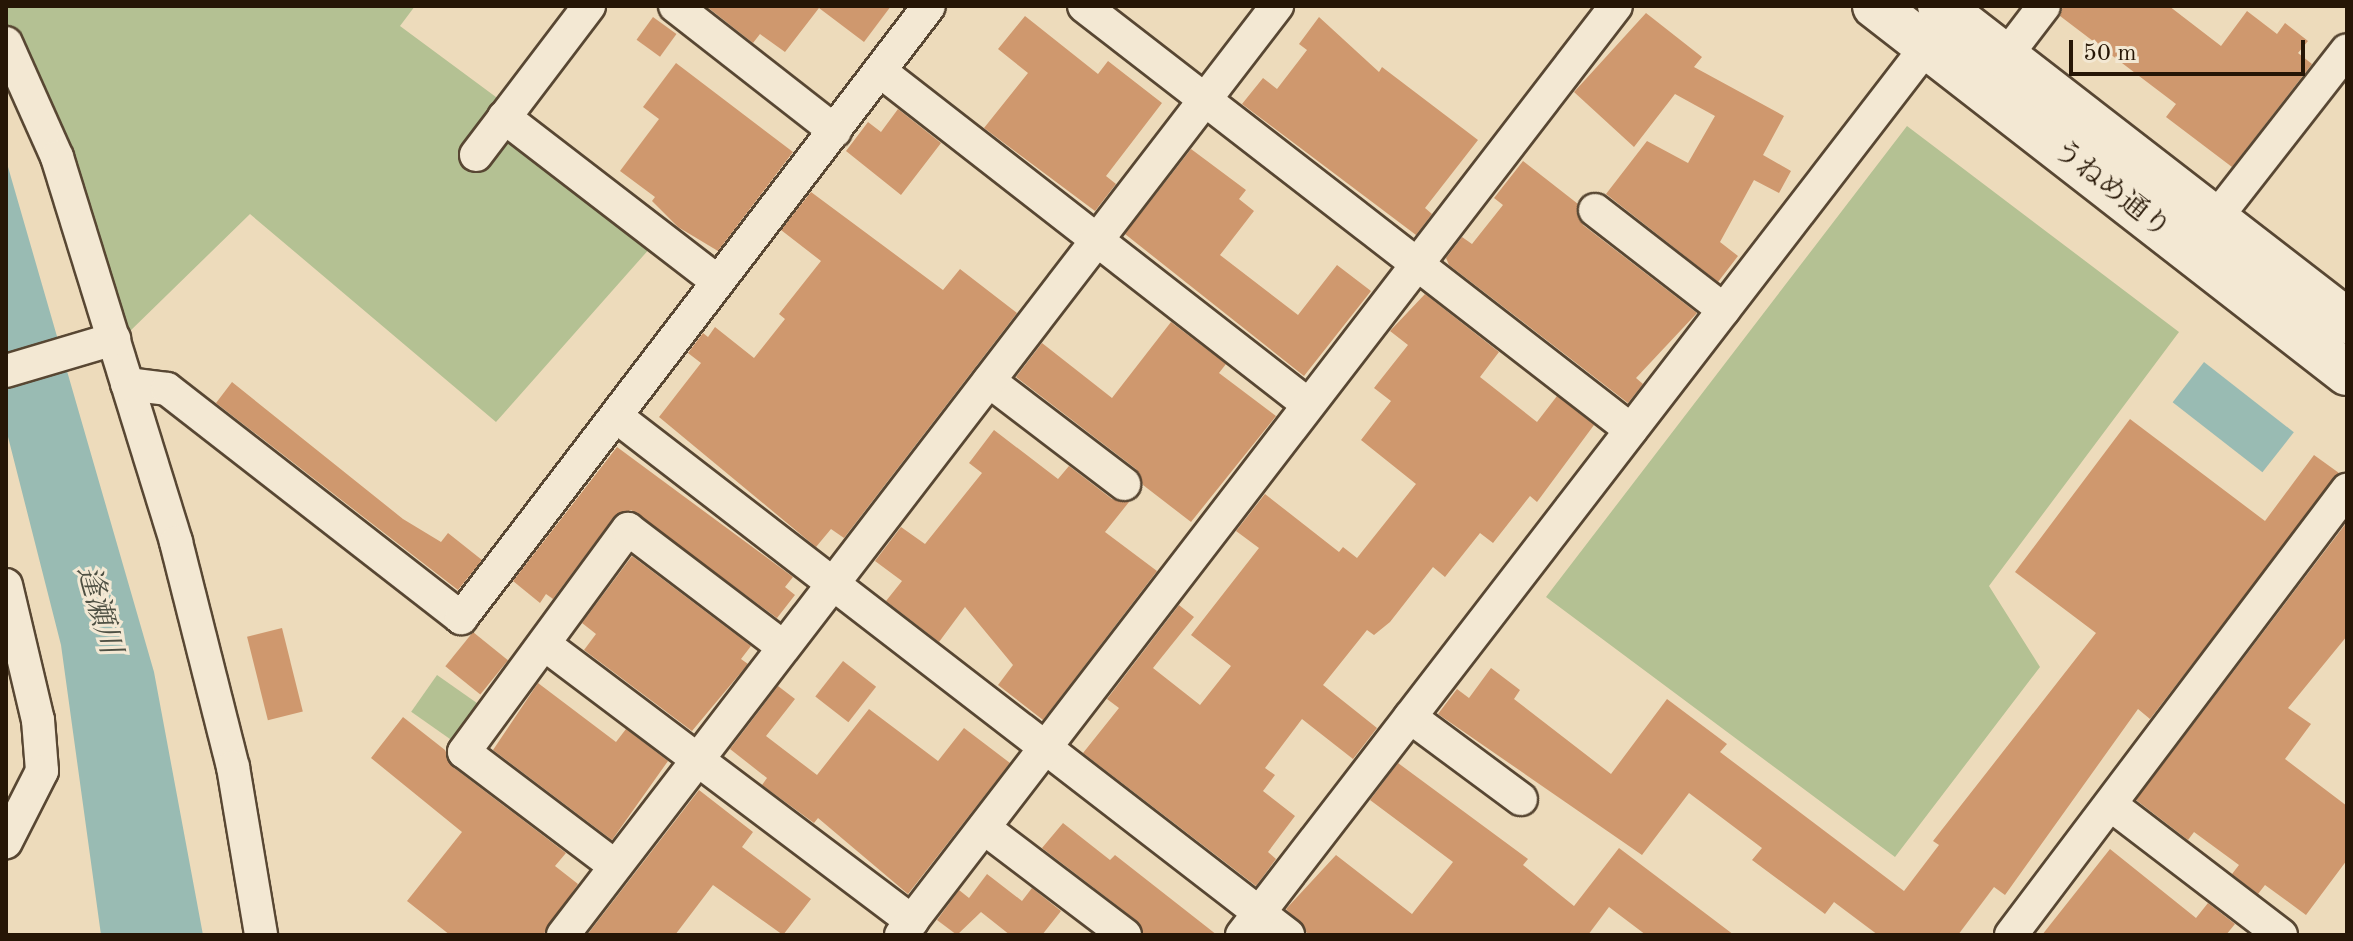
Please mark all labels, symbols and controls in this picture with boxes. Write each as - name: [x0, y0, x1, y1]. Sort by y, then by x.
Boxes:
- scale bar: [2073, 24, 2309, 74]
- text: 50 m: [2083, 42, 2137, 66]
- street label: うねめ通り: [2045, 134, 2177, 246]
- water label: 逢瀬川: [68, 562, 128, 658]

